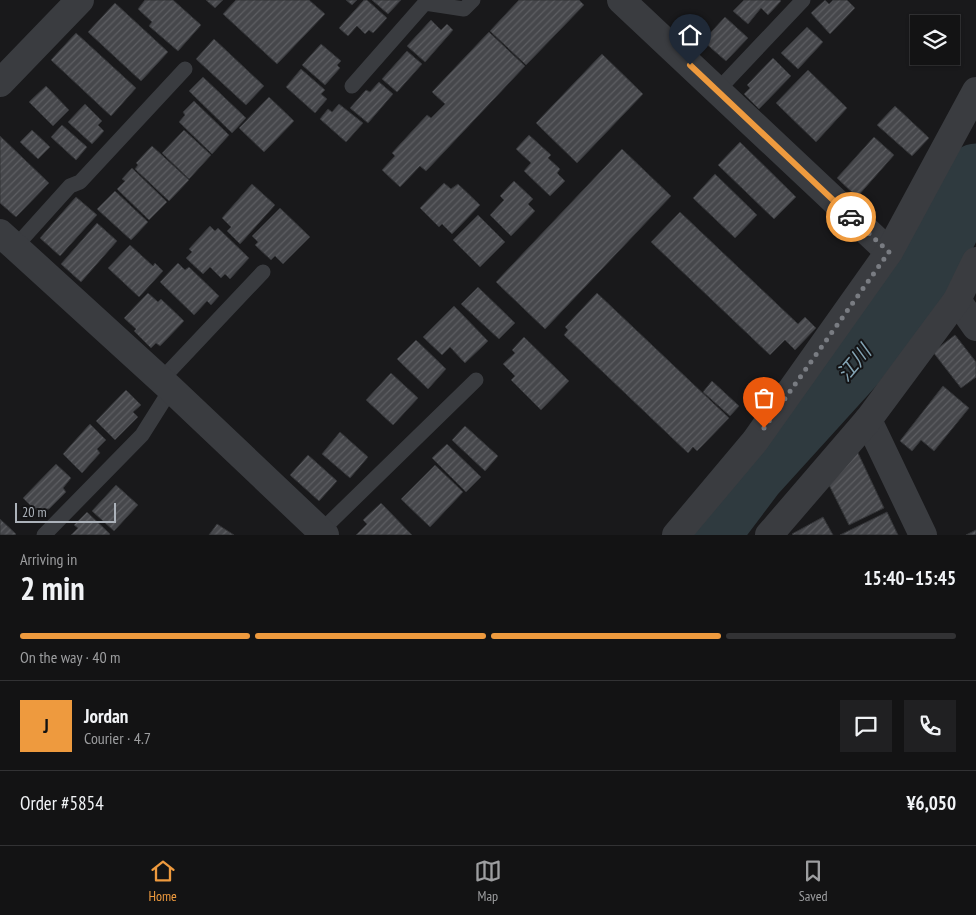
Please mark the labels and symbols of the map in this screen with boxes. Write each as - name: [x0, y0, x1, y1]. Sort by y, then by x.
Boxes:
- pin: [669, 14, 711, 65]
- courier: [826, 192, 876, 242]
- water label: 江川: [831, 338, 878, 387]
- pin: [743, 377, 785, 428]
- scale bar: [15, 500, 116, 523]

